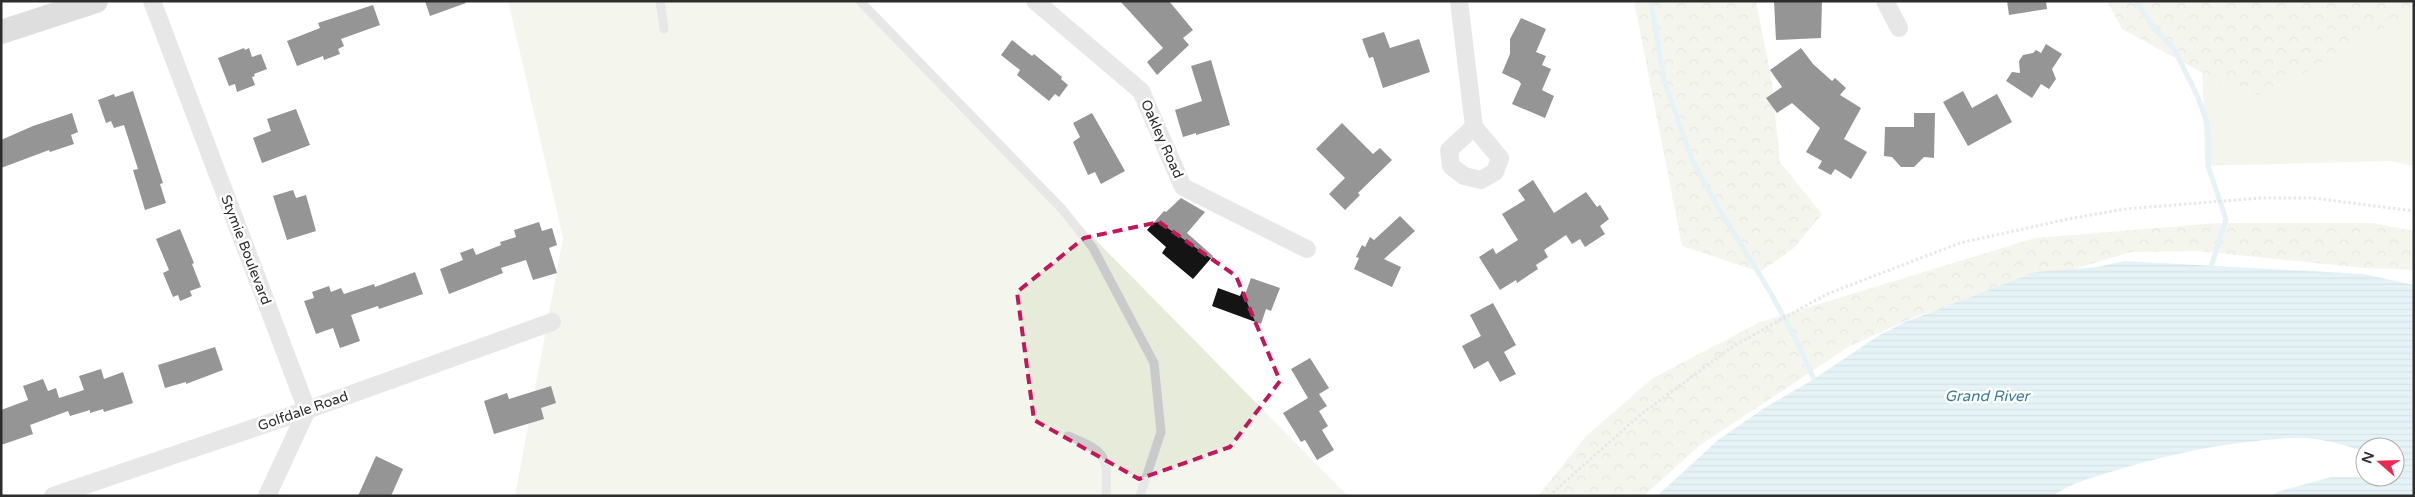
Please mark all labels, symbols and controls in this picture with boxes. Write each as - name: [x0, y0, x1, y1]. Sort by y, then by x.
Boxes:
- street label: Oakley Road: [1137, 97, 1187, 181]
- street label: Stymie Boulevard: [217, 193, 275, 307]
- water label: Grand River: [1945, 387, 2032, 405]
- street label: Golfdale Road: [256, 388, 350, 434]
- north arrow: [2355, 437, 2405, 487]
- text: N: [2358, 450, 2378, 466]

